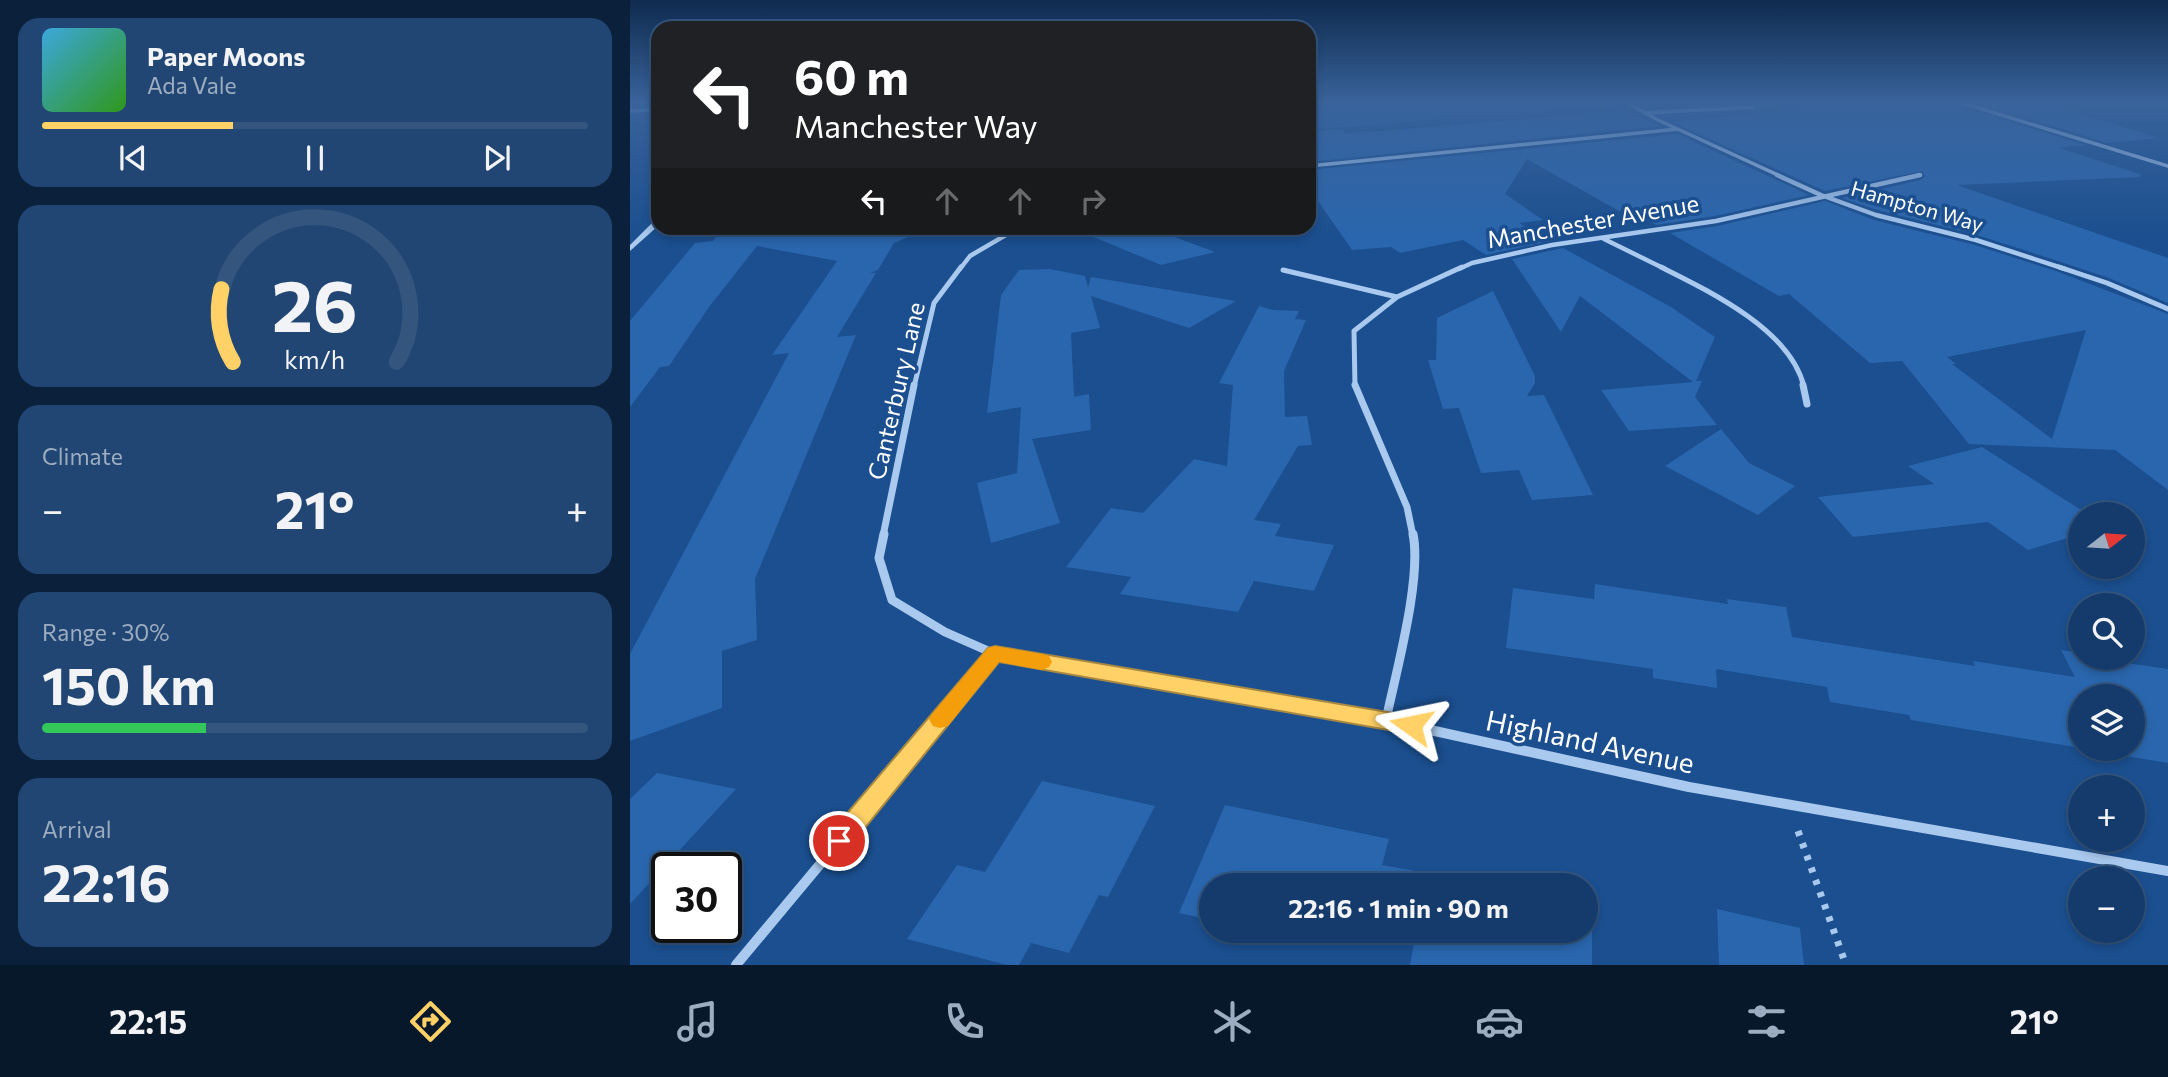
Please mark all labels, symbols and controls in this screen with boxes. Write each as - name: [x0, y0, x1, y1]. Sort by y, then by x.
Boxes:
- text: Paper Moons: [147, 40, 305, 71]
- text: 60 m: [794, 45, 909, 105]
- icon: left: [679, 49, 770, 140]
- text: Ada Vale: [147, 71, 237, 99]
- text: Manchester Way: [794, 105, 1037, 145]
- icon: previous: [114, 139, 152, 177]
- icon: pause: [296, 139, 334, 177]
- icon: next: [478, 139, 516, 177]
- street label: Hampton Way: [1848, 175, 1986, 236]
- icon: left: [855, 182, 893, 220]
- icon: ahead: [928, 182, 966, 220]
- icon: ahead: [1001, 182, 1039, 220]
- icon: right: [1074, 182, 1112, 220]
- street label: Manchester Avenue: [1485, 188, 1701, 253]
- text: 26: [272, 258, 358, 347]
- street label: Canterbury Lane: [861, 299, 930, 482]
- text: km/h: [285, 344, 345, 374]
- text: Climate: [42, 442, 123, 470]
- text: 21°: [275, 476, 354, 540]
- text: −: [42, 485, 64, 532]
- text: +: [566, 485, 588, 532]
- north arrow: [2068, 502, 2146, 579]
- map controls: [2068, 502, 2145, 943]
- button: search: [2068, 593, 2145, 670]
- text: Range · 30%: [42, 618, 170, 646]
- text: 150 km: [42, 652, 216, 716]
- button: layers: [2068, 684, 2145, 761]
- position arrow: [1374, 688, 1448, 762]
- street label: Highland Avenue: [1483, 702, 1697, 780]
- button: +: [2068, 775, 2145, 852]
- pin: [809, 811, 869, 871]
- text: Arrival: [42, 815, 112, 843]
- icon: arrive: [820, 822, 858, 860]
- text: 22:16: [42, 849, 171, 913]
- speed limit sign: 30: [651, 852, 742, 943]
- button: −: [2068, 866, 2145, 943]
- text: 22:16 · 1 min · 90 m: [1288, 892, 1509, 923]
- icon: directions: [406, 997, 455, 1046]
- icon: music: [673, 997, 722, 1046]
- icon: phone: [940, 997, 989, 1046]
- icon: climate: [1208, 997, 1257, 1046]
- icon: car: [1475, 997, 1524, 1046]
- icon: filters: [1742, 997, 1791, 1046]
- text: 22:15: [109, 1001, 187, 1041]
- text: 21°: [2010, 1001, 2059, 1041]

